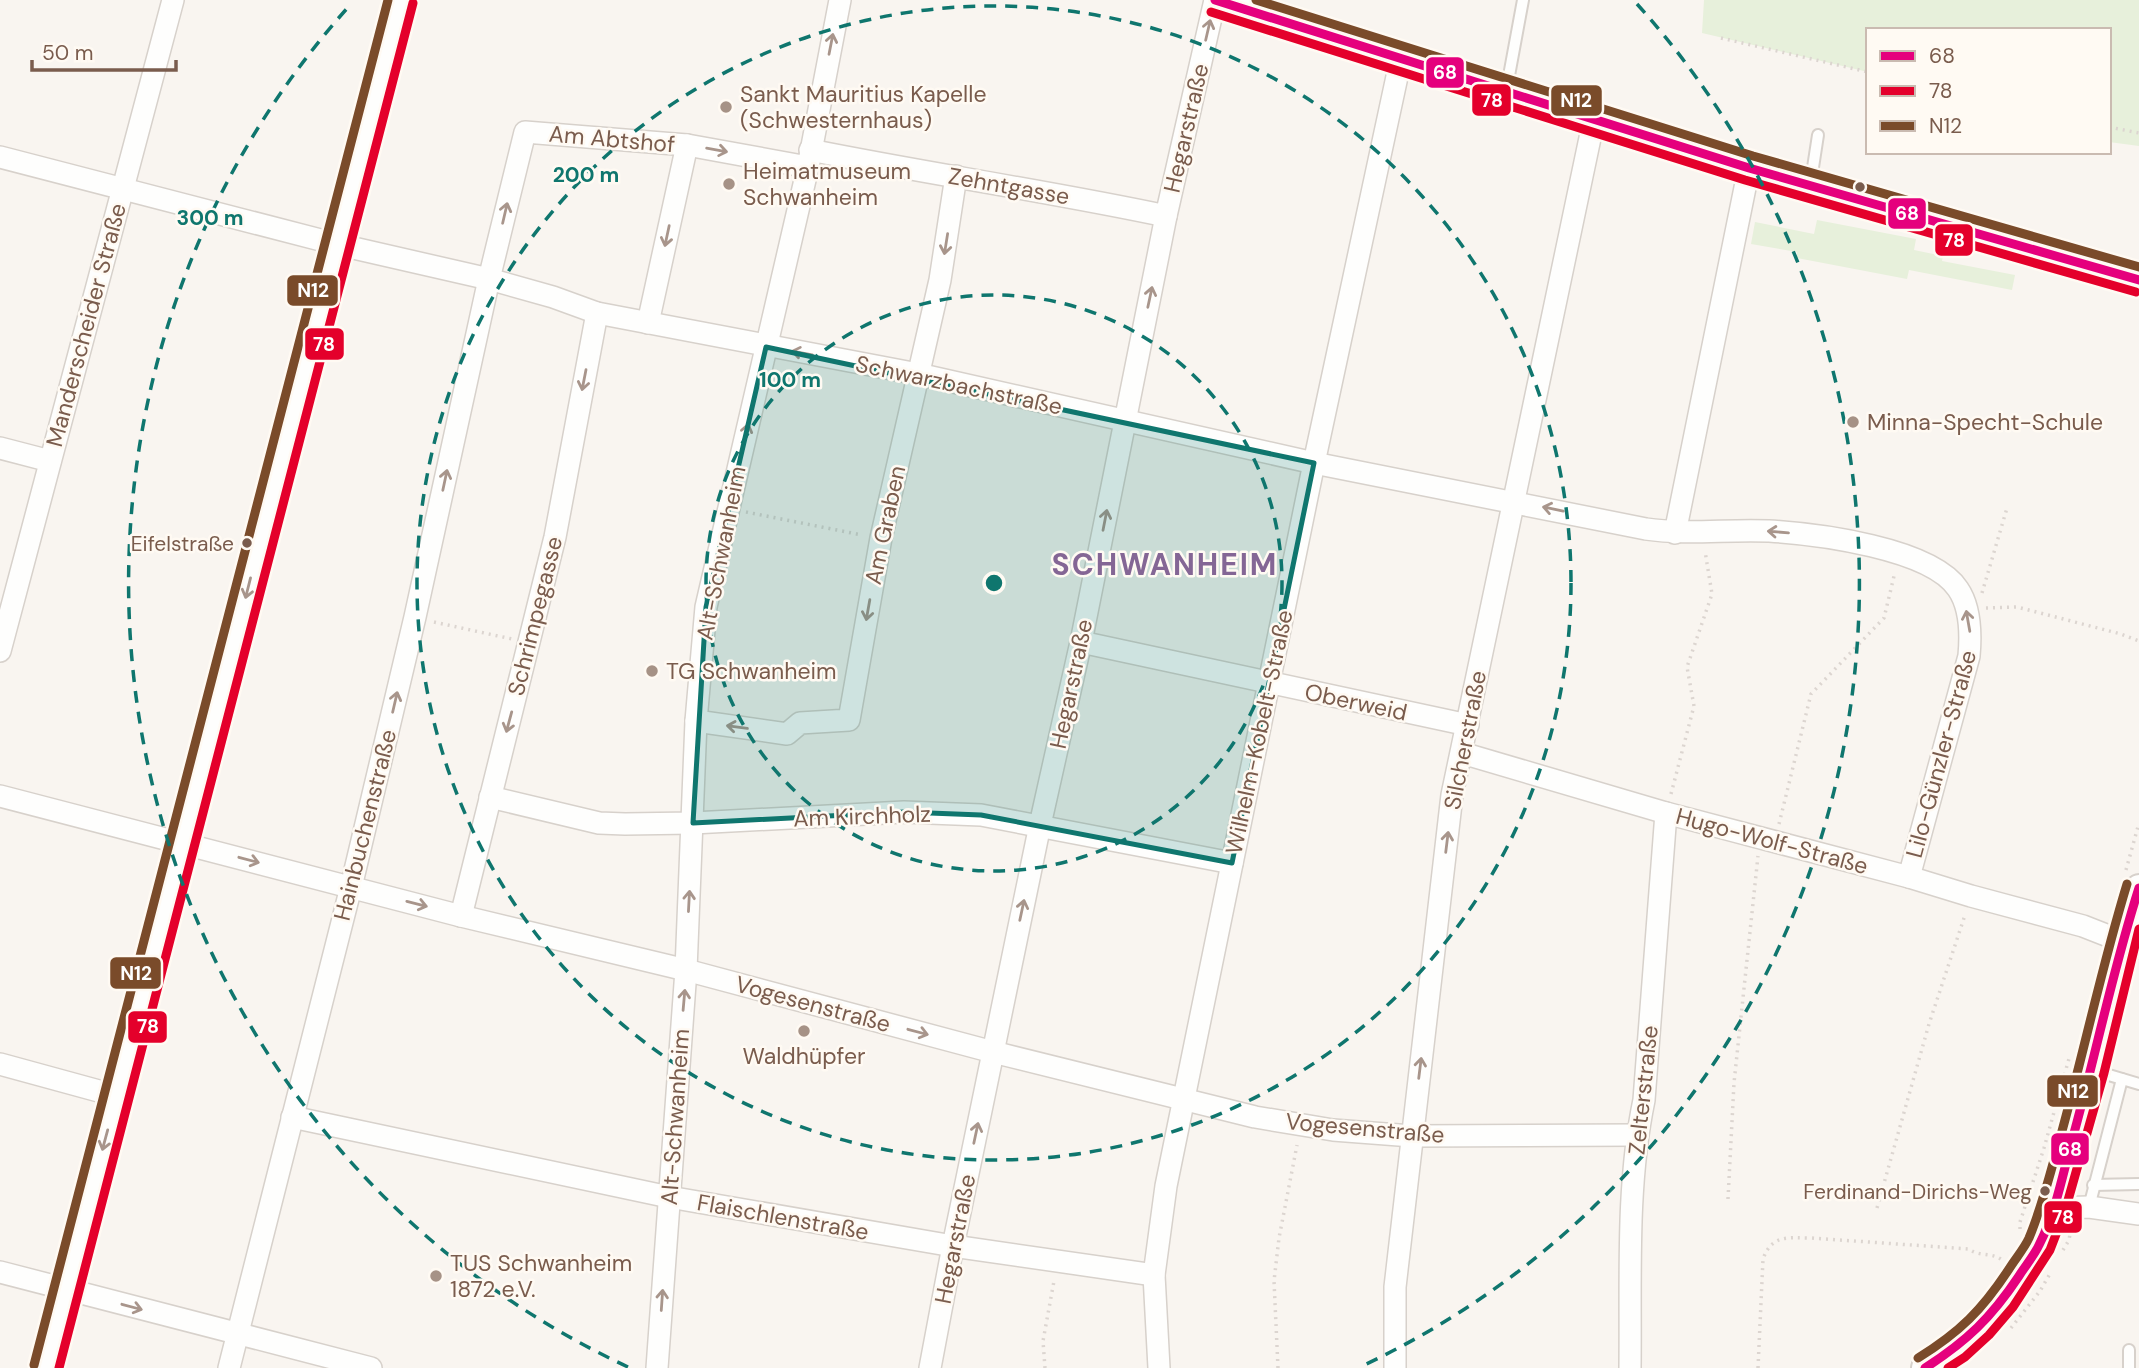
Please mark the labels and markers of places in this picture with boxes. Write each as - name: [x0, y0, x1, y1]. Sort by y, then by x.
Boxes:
- place label: Sankt Mauritius Kapelle (Schwesternhaus): [740, 79, 986, 135]
- marker: Sankt Mauritius Kapelle (Schwesternhaus): [718, 99, 734, 115]
- place label: Heimatmuseum Schwanheim: [743, 156, 911, 212]
- marker: Heimatmuseum Schwanheim: [721, 176, 737, 192]
- unlabelled marker: [1853, 180, 1867, 194]
- place label: Minna-Specht-Schule: [1867, 407, 2103, 437]
- marker: Minna-Specht-Schule: [1845, 414, 1861, 430]
- place label: Eifelstraße: [131, 530, 234, 558]
- marker: Eifelstraße: [240, 536, 254, 550]
- centre of rings: [982, 571, 1006, 595]
- place label: TG Schwanheim: [666, 656, 837, 686]
- marker: TG Schwanheim: [644, 663, 660, 679]
- marker: Waldhüpfer: [796, 1023, 812, 1039]
- place label: Waldhüpfer: [743, 1041, 865, 1071]
- place label: Ferdinand-Dirichs-Weg: [1803, 1178, 2032, 1206]
- marker: Ferdinand-Dirichs-Weg: [2038, 1184, 2052, 1198]
- place label: TUS Schwanheim 1872 e.V.: [450, 1248, 632, 1304]
- marker: TUS Schwanheim 1872 e.V.: [428, 1268, 444, 1284]

